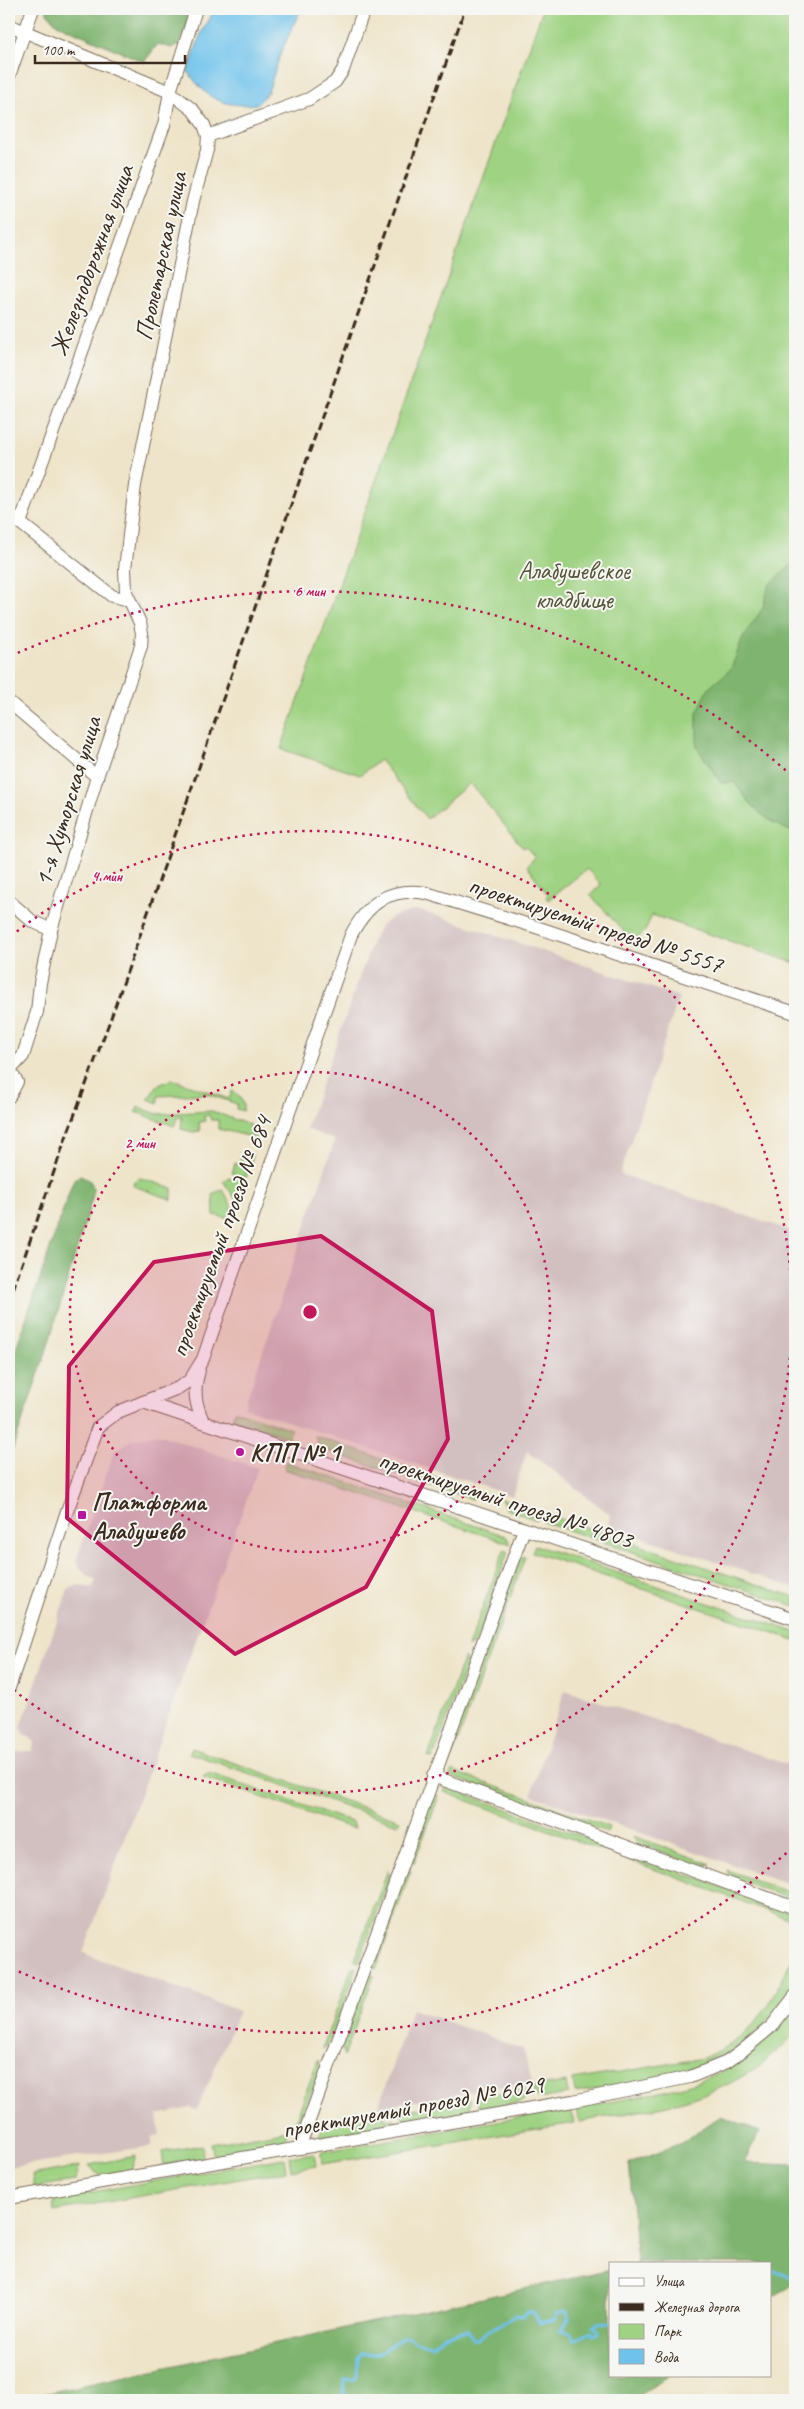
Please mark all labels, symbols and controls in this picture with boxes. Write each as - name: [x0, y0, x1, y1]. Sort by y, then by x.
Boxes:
- scale bar: [35, 32, 185, 64]
- text: 100 m: [42, 41, 76, 60]
- street label: Железнодорожная улица: [43, 158, 142, 360]
- street label: Пролетарская улица: [128, 167, 195, 343]
- park label: Алабушевское кладбище: [518, 555, 632, 616]
- text: 6 мин: [295, 582, 327, 601]
- street label: 1-я Хуторская улица: [27, 711, 110, 890]
- text: 4 мин: [92, 867, 124, 886]
- street label: проектируемый проезд № 5557: [465, 869, 728, 982]
- street label: проектируемый проезд № 684: [162, 1109, 280, 1361]
- text: 2 мин: [125, 1134, 157, 1153]
- centre of rings: [301, 1303, 319, 1321]
- place label: КПП № 1: [250, 1437, 343, 1469]
- street label: проектируемый проезд № 4803: [375, 1444, 638, 1557]
- marker: КПП № 1: [234, 1446, 246, 1458]
- place label: Платформа Алабушево: [92, 1486, 208, 1547]
- marker: Платформа Алабушево: [76, 1509, 88, 1521]
- street label: проектируемый проезд № 6029: [280, 2068, 548, 2146]
- legend: [609, 2262, 772, 2376]
- text: Улица: [654, 2272, 685, 2291]
- text: Железная дорога: [654, 2298, 741, 2317]
- text: Парк: [654, 2322, 682, 2341]
- text: Вода: [654, 2348, 679, 2367]

